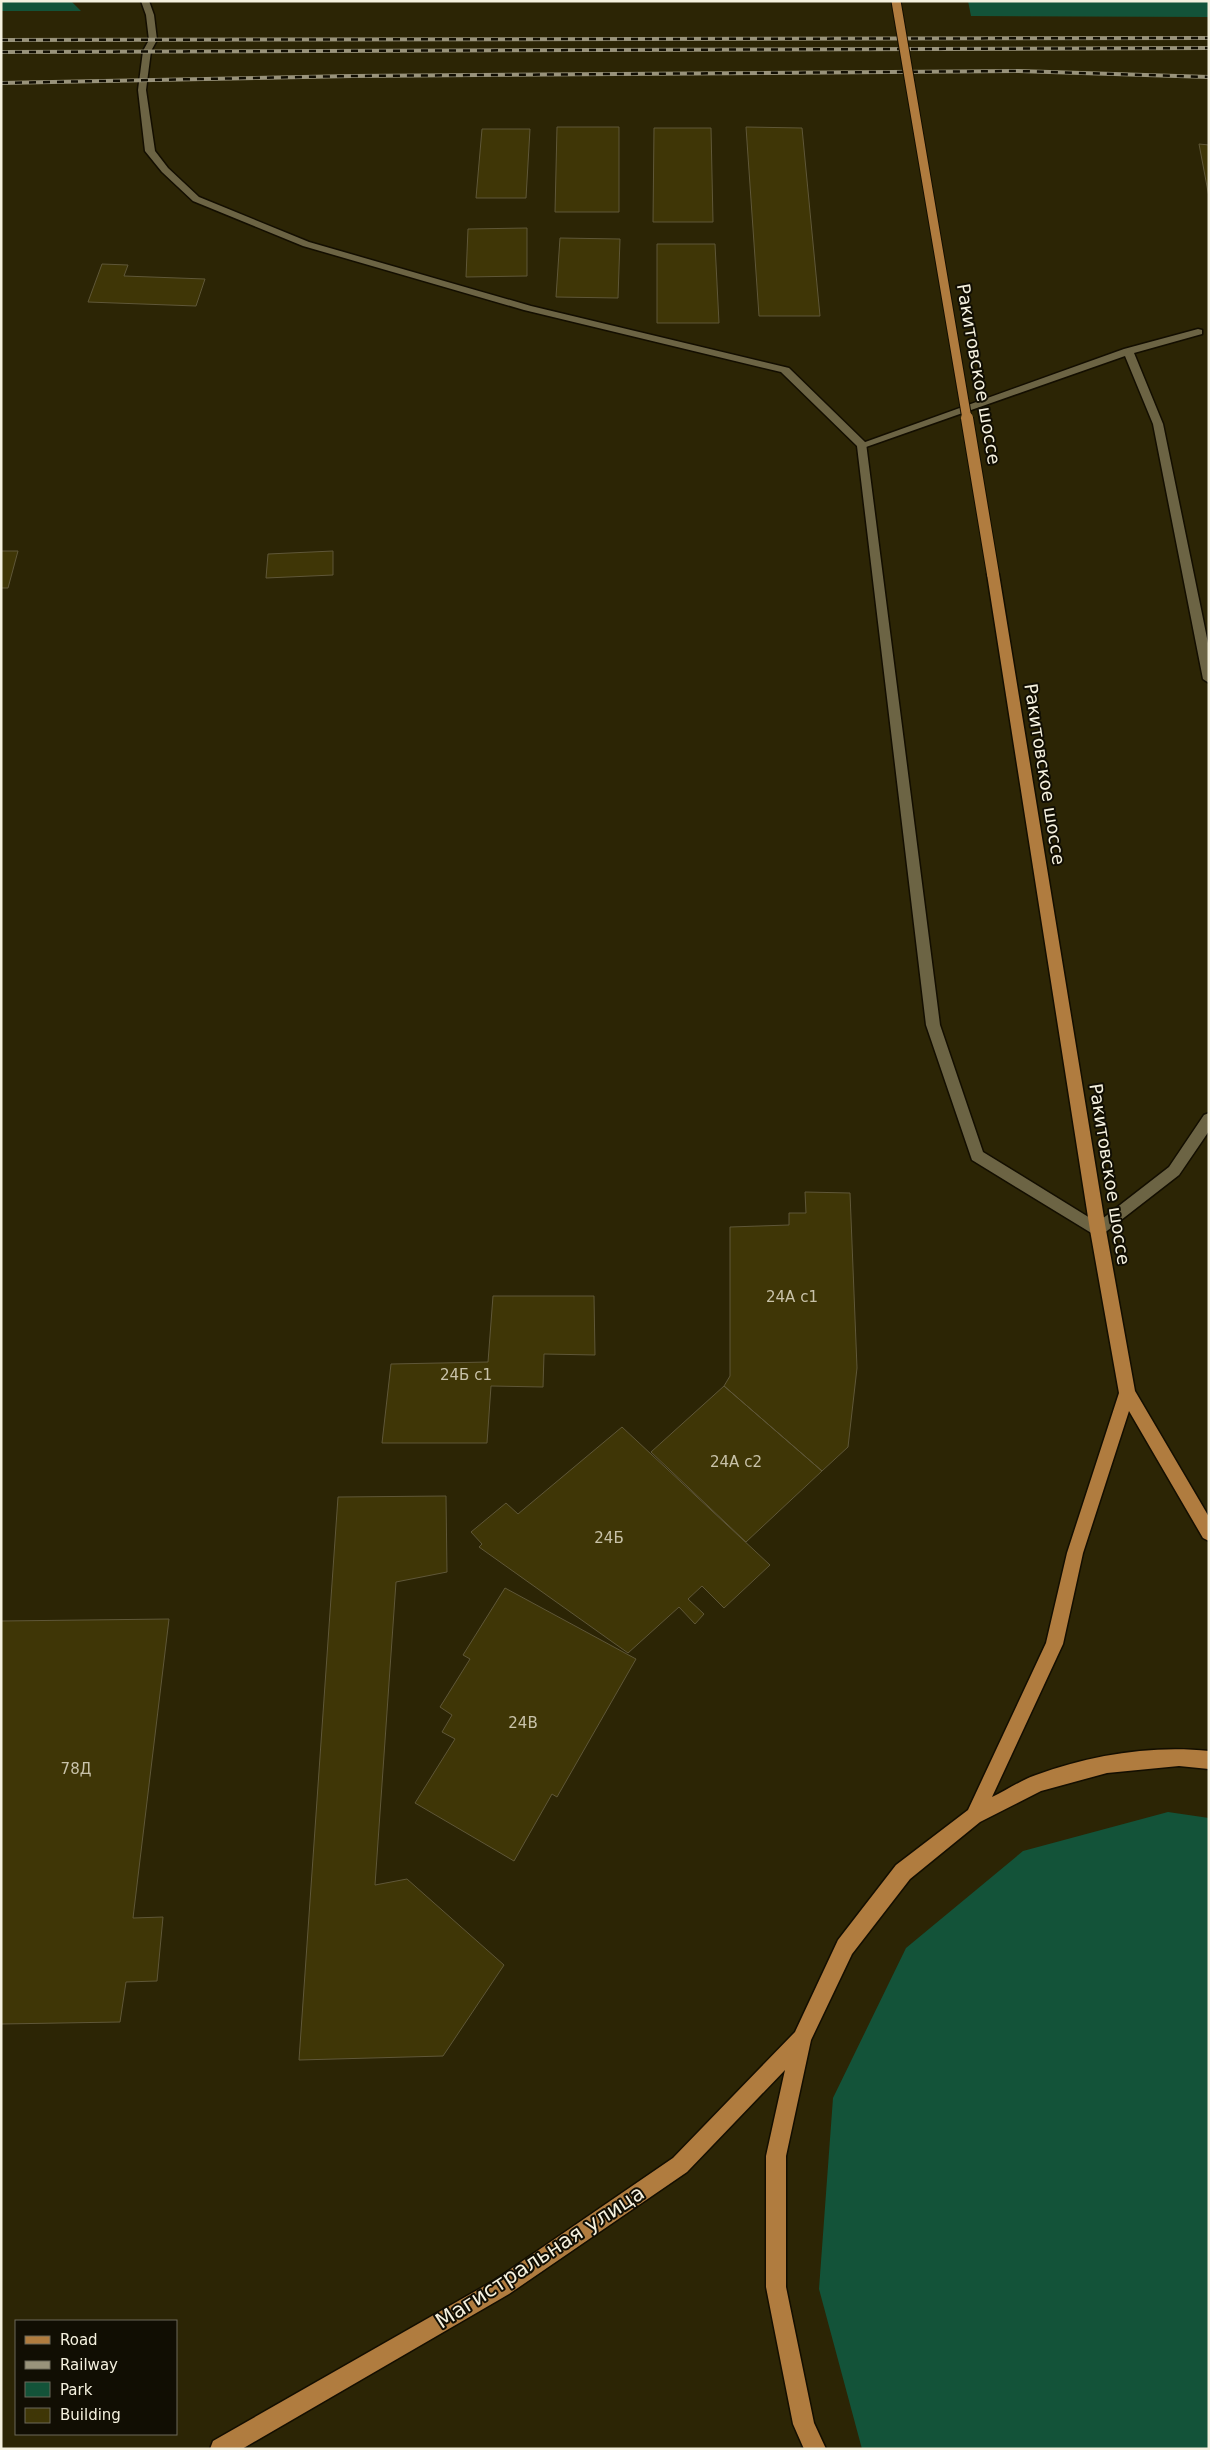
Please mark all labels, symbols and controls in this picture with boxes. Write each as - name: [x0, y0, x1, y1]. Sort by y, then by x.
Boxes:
- street label: Ракитовское шоссе: [953, 282, 1005, 466]
- street label: Ракитовское шоссе: [1020, 682, 1070, 866]
- street label: Ракитовское шоссе: [1085, 1082, 1135, 1266]
- house number: 24А с1: [766, 1288, 818, 1306]
- house number: 24Б с1: [440, 1366, 492, 1384]
- house number: 24А с2: [710, 1453, 762, 1471]
- house number: 24Б: [594, 1529, 624, 1547]
- house number: 24В: [508, 1714, 538, 1732]
- house number: 78Д: [61, 1760, 91, 1778]
- street label: Магистральная улица: [431, 2180, 649, 2334]
- legend: [15, 2320, 178, 2435]
- text: Road: [60, 2331, 98, 2349]
- text: Railway: [60, 2356, 118, 2374]
- text: Park: [60, 2381, 93, 2399]
- text: Building: [60, 2406, 121, 2424]

